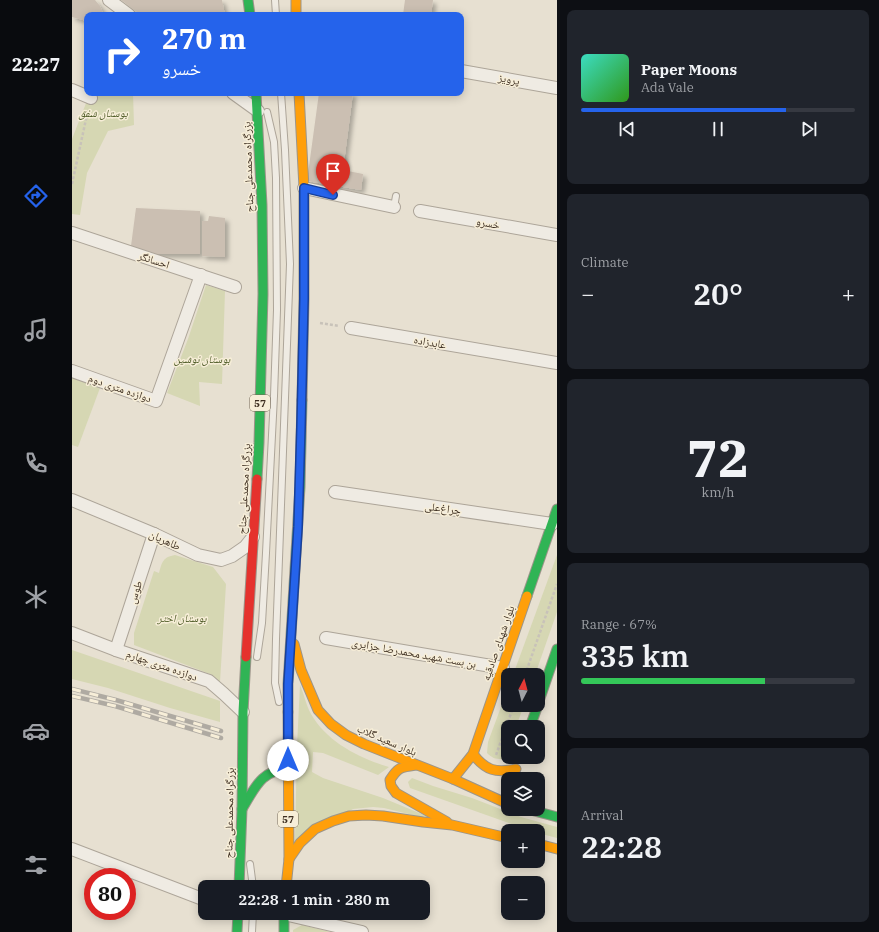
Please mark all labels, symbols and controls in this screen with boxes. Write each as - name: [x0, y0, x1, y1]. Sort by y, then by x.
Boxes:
- text: 270 m: [162, 20, 246, 57]
- icon: right: [96, 28, 148, 80]
- text: 22:27: [12, 53, 60, 76]
- text: خسرو: [162, 57, 201, 80]
- text: Paper Moons: [641, 60, 737, 79]
- street label: پرویز: [496, 70, 521, 88]
- text: Ada Vale: [641, 79, 694, 96]
- park label: بوستان شفق: [78, 106, 129, 120]
- icon: previous: [616, 118, 638, 140]
- icon: pause: [707, 118, 729, 140]
- icon: next: [798, 118, 820, 140]
- street label: بزرگراه محمدعلی جناح: [239, 121, 257, 213]
- pin: [316, 154, 350, 195]
- icon: arrive: [322, 160, 344, 182]
- icon: directions: [22, 182, 50, 210]
- street label: خسرو: [475, 214, 501, 232]
- street label: احسانگر: [136, 248, 171, 272]
- text: Climate: [581, 254, 628, 271]
- text: 20°: [693, 274, 743, 313]
- text: −: [581, 279, 594, 308]
- text: +: [842, 279, 855, 308]
- icon: music: [22, 316, 50, 344]
- street label: عابدزاده: [413, 332, 448, 352]
- park label: بوستان نوشین: [174, 352, 231, 366]
- street label: دوازده متری دوم: [87, 371, 154, 406]
- road number: 57: [250, 395, 270, 411]
- text: 72: [687, 424, 749, 491]
- street label: بزرگراه محمدعلی جناح: [235, 443, 253, 535]
- icon: phone: [22, 449, 50, 477]
- text: km/h: [702, 484, 734, 501]
- street label: چراغ‌علی: [424, 499, 462, 517]
- street label: طاهریان: [147, 527, 183, 553]
- street label: طوس: [125, 579, 145, 605]
- icon: climate: [22, 583, 50, 611]
- street label: بلوار شهدای صادقیه: [479, 604, 517, 682]
- park label: بوستان اختر: [157, 611, 207, 625]
- text: Range · 67%: [581, 616, 657, 633]
- street label: بن بست شهید محمدرضا جزایری: [351, 635, 477, 671]
- text: 335 km: [581, 636, 689, 675]
- street label: دوازده متری چهارم: [124, 646, 200, 684]
- north arrow: [501, 668, 545, 712]
- map controls: [501, 668, 545, 920]
- icon: car: [22, 717, 50, 745]
- button: search: [501, 720, 545, 764]
- street label: بلوار سعید گلاب: [355, 721, 419, 759]
- position arrow: [267, 739, 309, 781]
- street label: بزرگراه محمدعلی جناح: [221, 767, 237, 859]
- button: layers: [501, 772, 545, 816]
- text: Arrival: [581, 807, 623, 824]
- road number: 57: [278, 811, 298, 827]
- button: +: [501, 824, 545, 868]
- text: 22:28: [581, 827, 662, 866]
- icon: filters: [22, 851, 50, 879]
- speed limit sign: 80: [84, 868, 136, 920]
- button: −: [501, 876, 545, 920]
- text: 22:28 · 1 min · 280 m: [238, 890, 390, 909]

